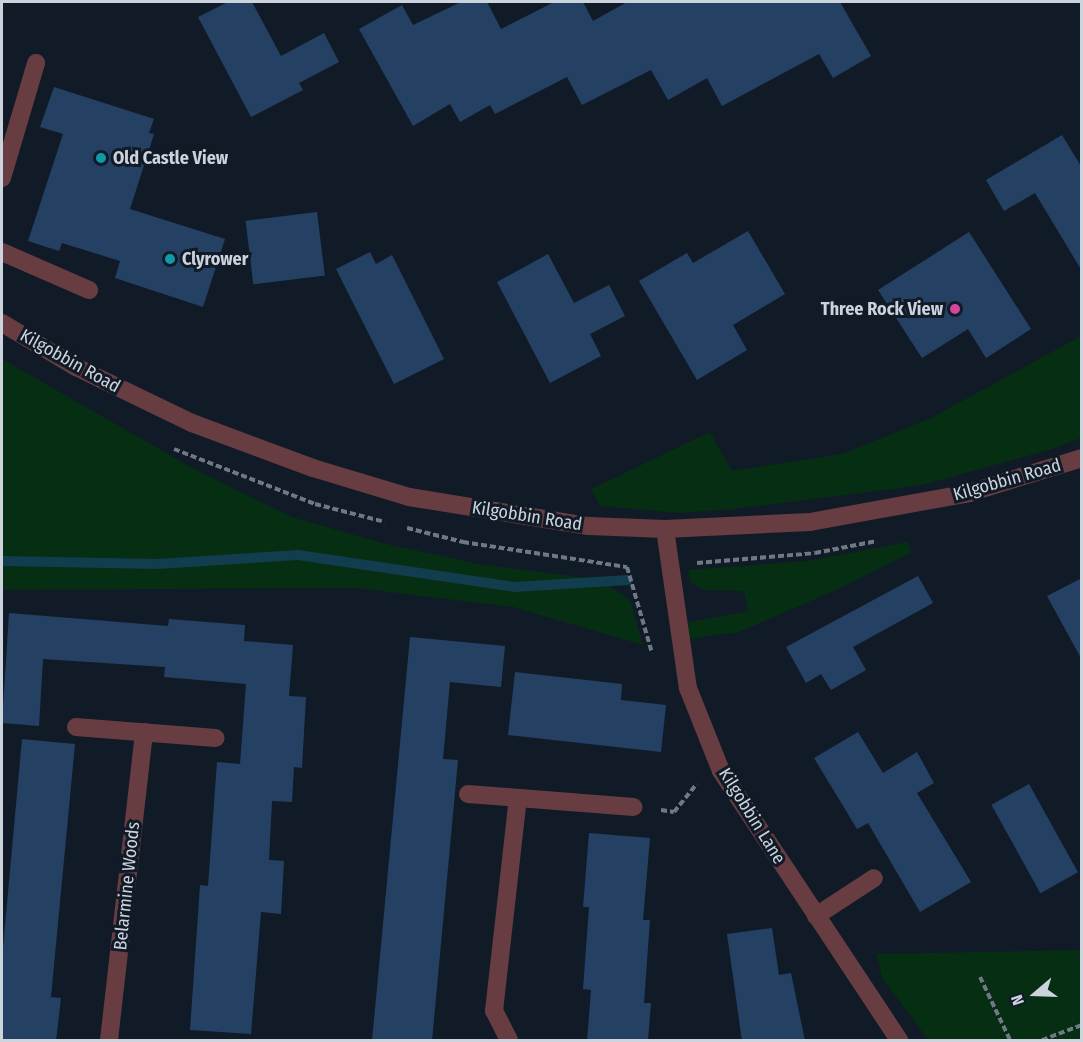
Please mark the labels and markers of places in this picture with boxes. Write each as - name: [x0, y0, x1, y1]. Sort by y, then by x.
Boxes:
- place label: Old Castle View: [113, 147, 228, 169]
- marker: Old Castle View: [94, 151, 108, 165]
- place label: Clyrower: [182, 248, 248, 270]
- marker: Clyrower: [163, 252, 177, 266]
- place label: Three Rock View: [821, 298, 943, 320]
- marker: Three Rock View: [948, 302, 962, 316]

